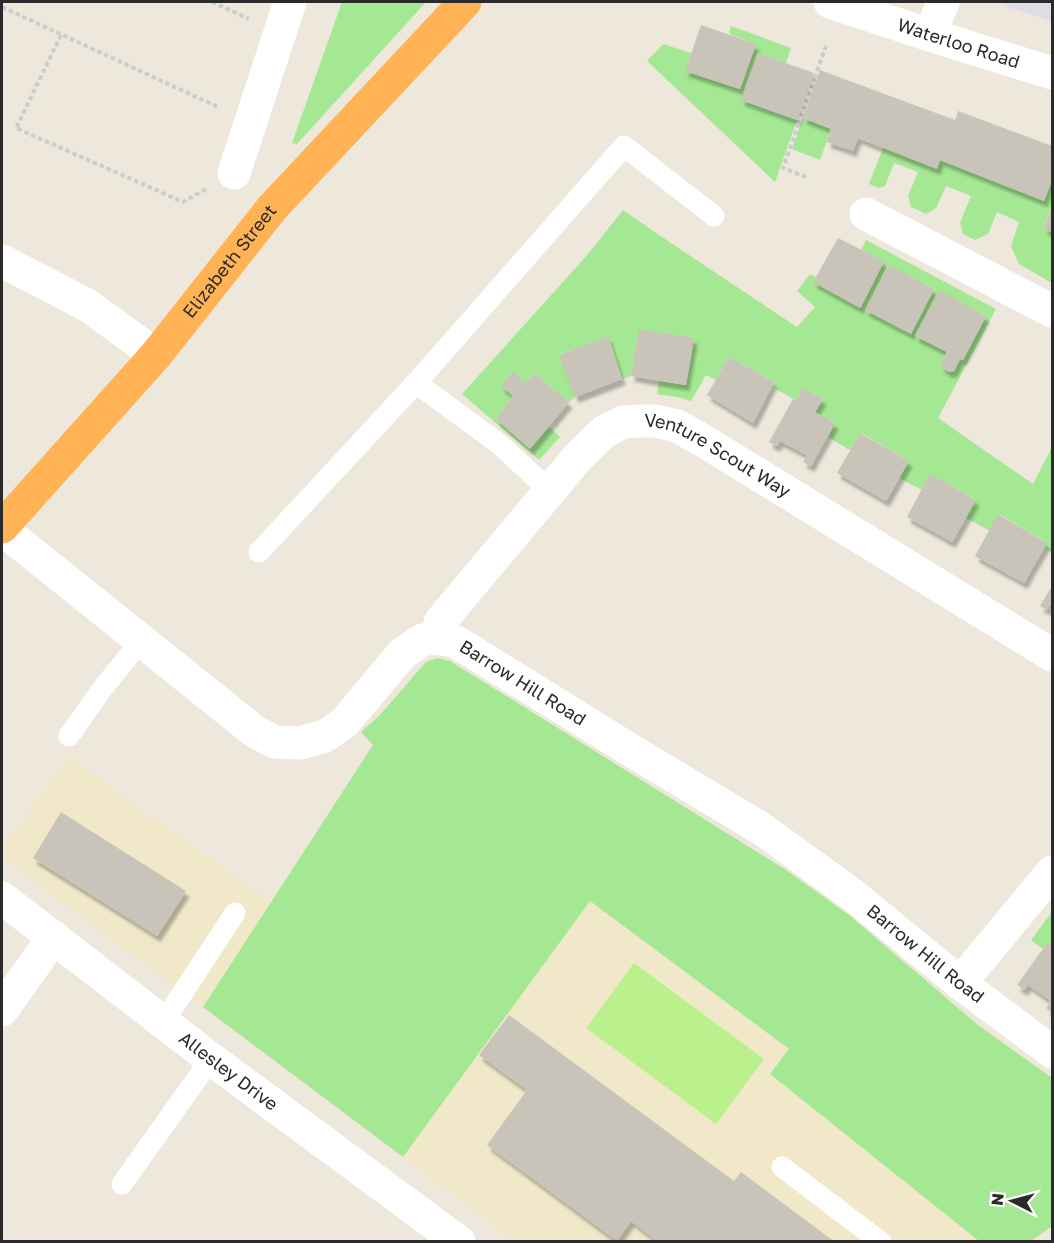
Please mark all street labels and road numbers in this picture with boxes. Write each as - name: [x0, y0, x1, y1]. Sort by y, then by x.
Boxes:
- street label: Waterloo Road: [895, 13, 1023, 72]
- street label: Elizabeth Street: [177, 200, 281, 322]
- street label: Venture Scout Way: [645, 409, 795, 502]
- street label: Barrow Hill Road: [456, 635, 590, 730]
- street label: Barrow Hill Road: [863, 899, 989, 1007]
- street label: Allesley Drive: [175, 1026, 283, 1115]

